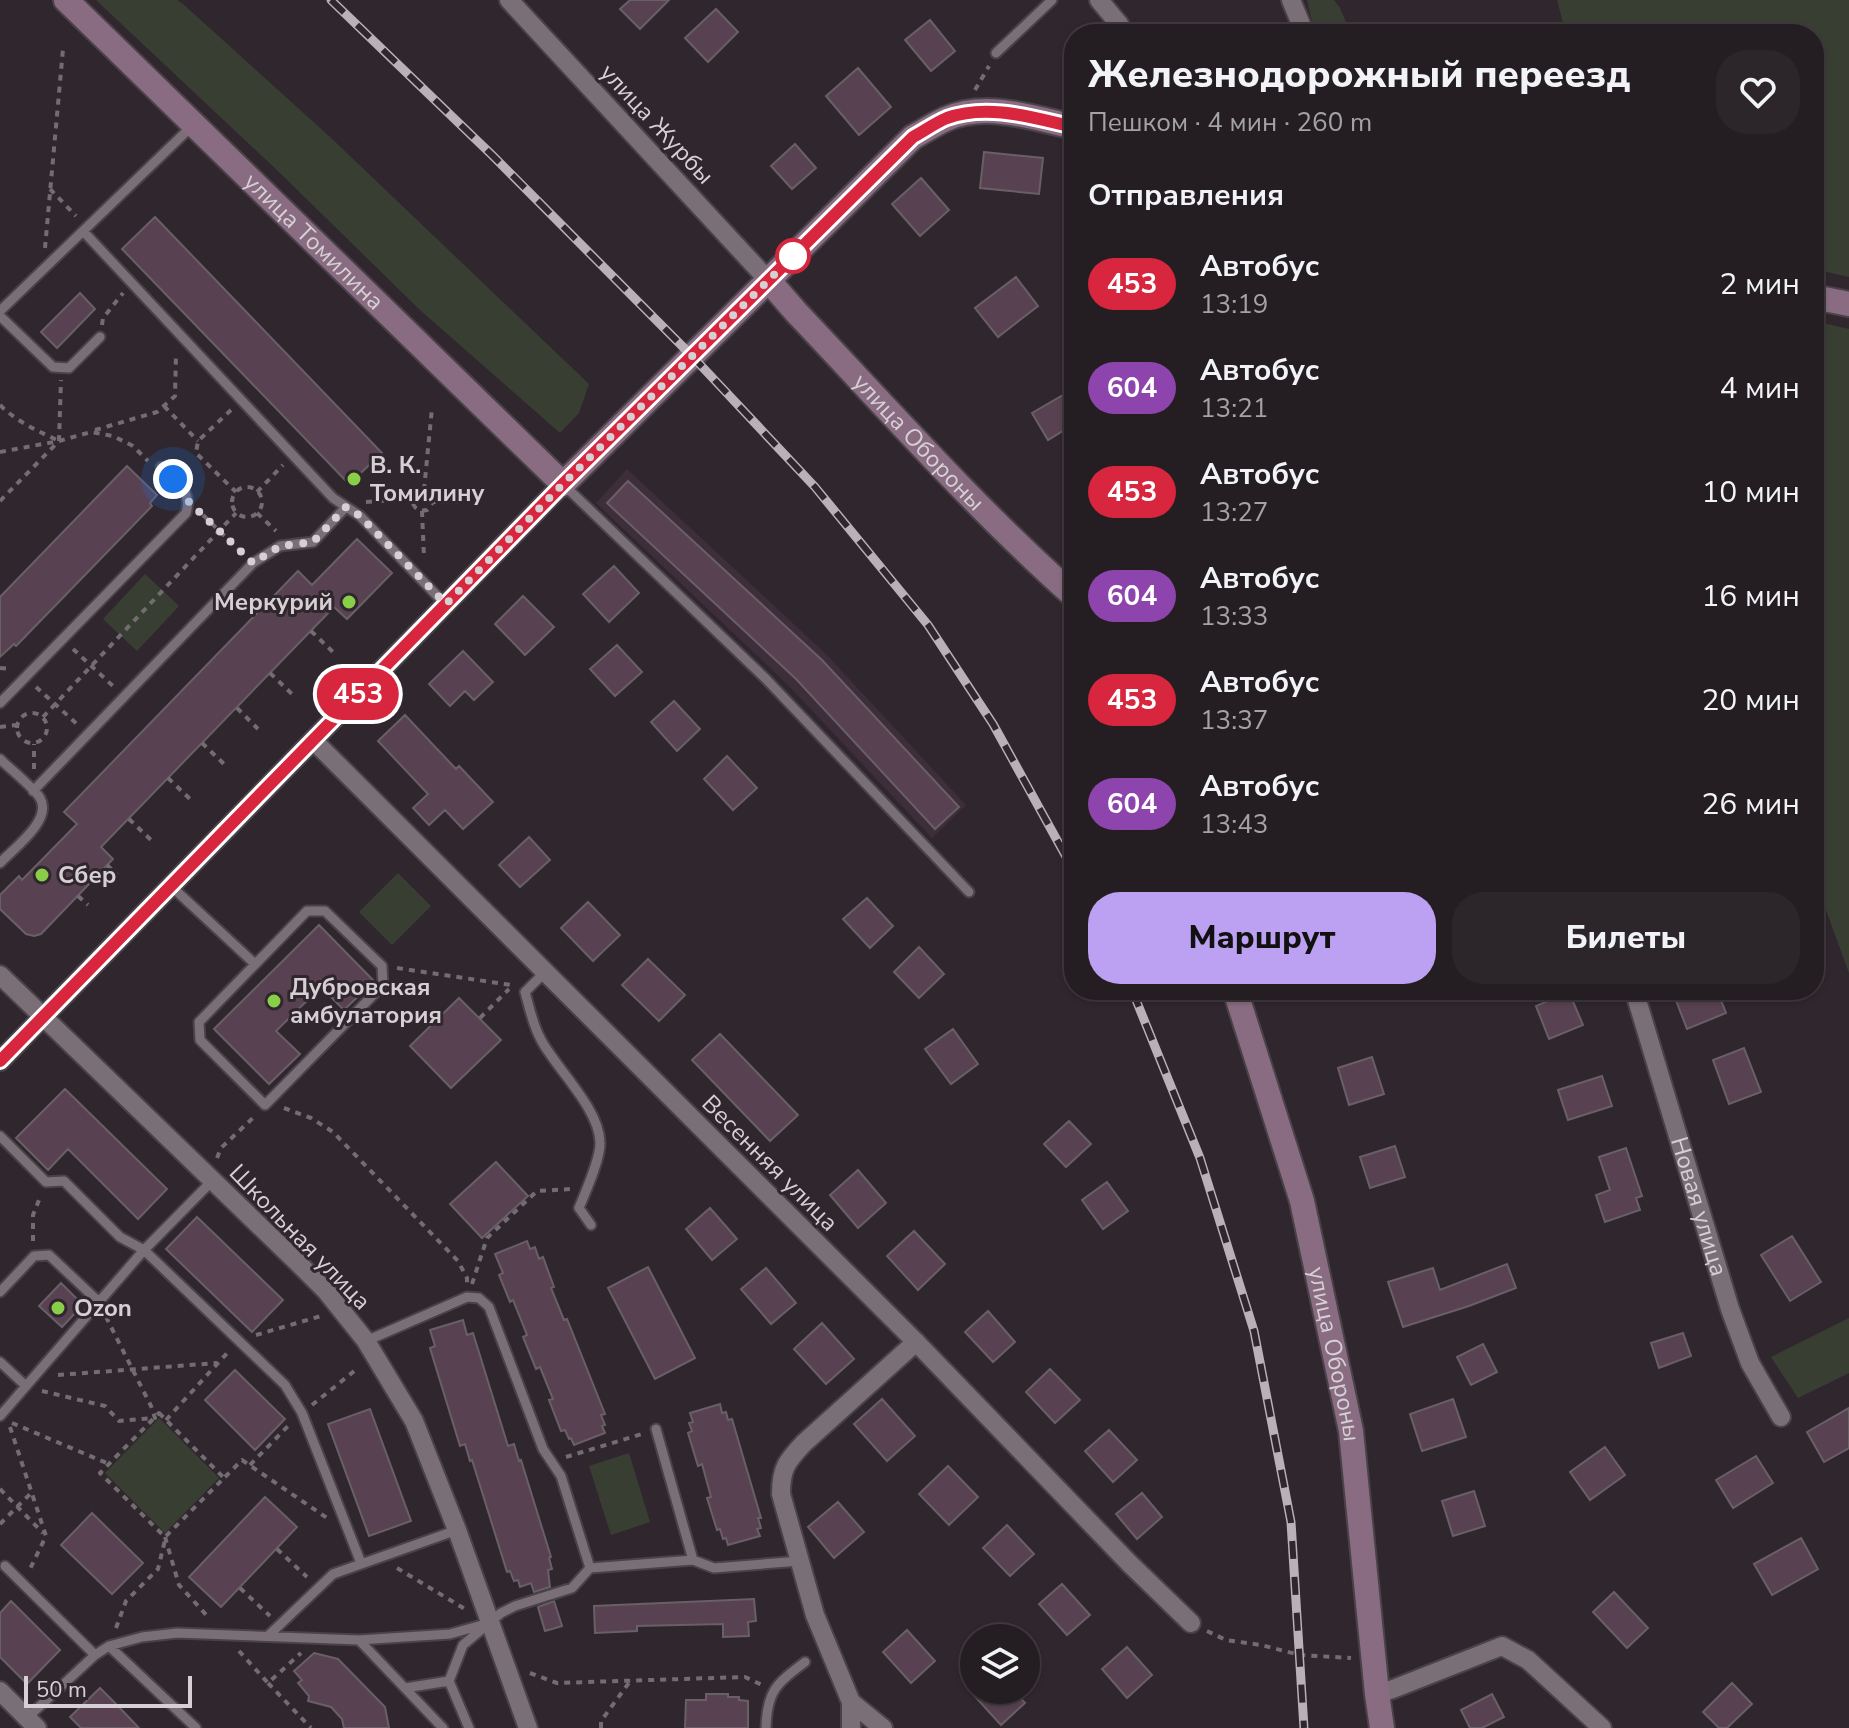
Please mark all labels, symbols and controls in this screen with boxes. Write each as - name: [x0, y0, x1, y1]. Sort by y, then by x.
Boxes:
- text: Железнодорожный переезд: [1088, 49, 1630, 100]
- button: heart: [1716, 50, 1800, 134]
- street label: улица Журбы: [593, 57, 721, 191]
- text: Пешком · 4 мин · 260 m: [1088, 105, 1372, 140]
- street label: улица Томилина: [237, 166, 391, 317]
- text: Отправления: [1088, 175, 1284, 216]
- unlabelled marker: [776, 239, 810, 273]
- text: Автобус: [1200, 246, 1319, 287]
- text: 2 мин: [1719, 264, 1800, 305]
- text: 453: [1107, 265, 1157, 303]
- text: 13:19: [1200, 287, 1268, 322]
- text: Автобус: [1200, 350, 1319, 391]
- street label: улица Обороны: [846, 367, 992, 518]
- text: 4 мин: [1719, 368, 1800, 409]
- text: 604: [1107, 369, 1157, 407]
- text: 13:21: [1200, 391, 1268, 426]
- place label: В. К. Томилину: [370, 449, 485, 509]
- text: Автобус: [1200, 454, 1319, 495]
- your location: [153, 459, 193, 499]
- marker: В. К. Томилину: [345, 470, 363, 488]
- text: 10 мин: [1701, 472, 1800, 513]
- text: 453: [1107, 473, 1157, 511]
- text: 13:27: [1200, 495, 1268, 530]
- text: Автобус: [1200, 558, 1319, 599]
- text: 16 мин: [1701, 576, 1800, 617]
- text: 604: [1107, 577, 1157, 615]
- place label: Меркурий: [214, 586, 333, 618]
- marker: Меркурий: [340, 593, 358, 611]
- text: 13:33: [1200, 599, 1268, 634]
- text: Автобус: [1200, 662, 1319, 703]
- line badge: 453: [312, 668, 404, 720]
- text: 453: [333, 675, 383, 713]
- text: 20 мин: [1701, 680, 1800, 721]
- text: 453: [1107, 681, 1157, 719]
- text: 13:37: [1200, 703, 1268, 738]
- text: Автобус: [1200, 766, 1319, 807]
- text: 26 мин: [1701, 784, 1800, 825]
- text: 604: [1107, 785, 1157, 823]
- text: 13:43: [1200, 807, 1268, 842]
- place label: Сбер: [58, 859, 117, 891]
- marker: Сбер: [33, 866, 51, 884]
- button: Маршрут: [1088, 892, 1436, 984]
- button: Билеты: [1452, 892, 1800, 984]
- place label: Дубровская амбулатория: [290, 971, 442, 1031]
- marker: Дубровская амбулатория: [265, 992, 283, 1010]
- street label: Весенняя улица: [695, 1088, 845, 1238]
- street label: Новая улица: [1663, 1133, 1735, 1280]
- street label: Школьная улица: [222, 1157, 378, 1317]
- street label: улица Обороны: [1300, 1264, 1368, 1443]
- place label: Ozon: [74, 1292, 132, 1324]
- marker: Ozon: [49, 1299, 67, 1317]
- map controls: [960, 1624, 1040, 1704]
- button: layers: [960, 1624, 1040, 1704]
- scale bar: [24, 1672, 192, 1708]
- text: 50 m: [36, 1675, 87, 1705]

